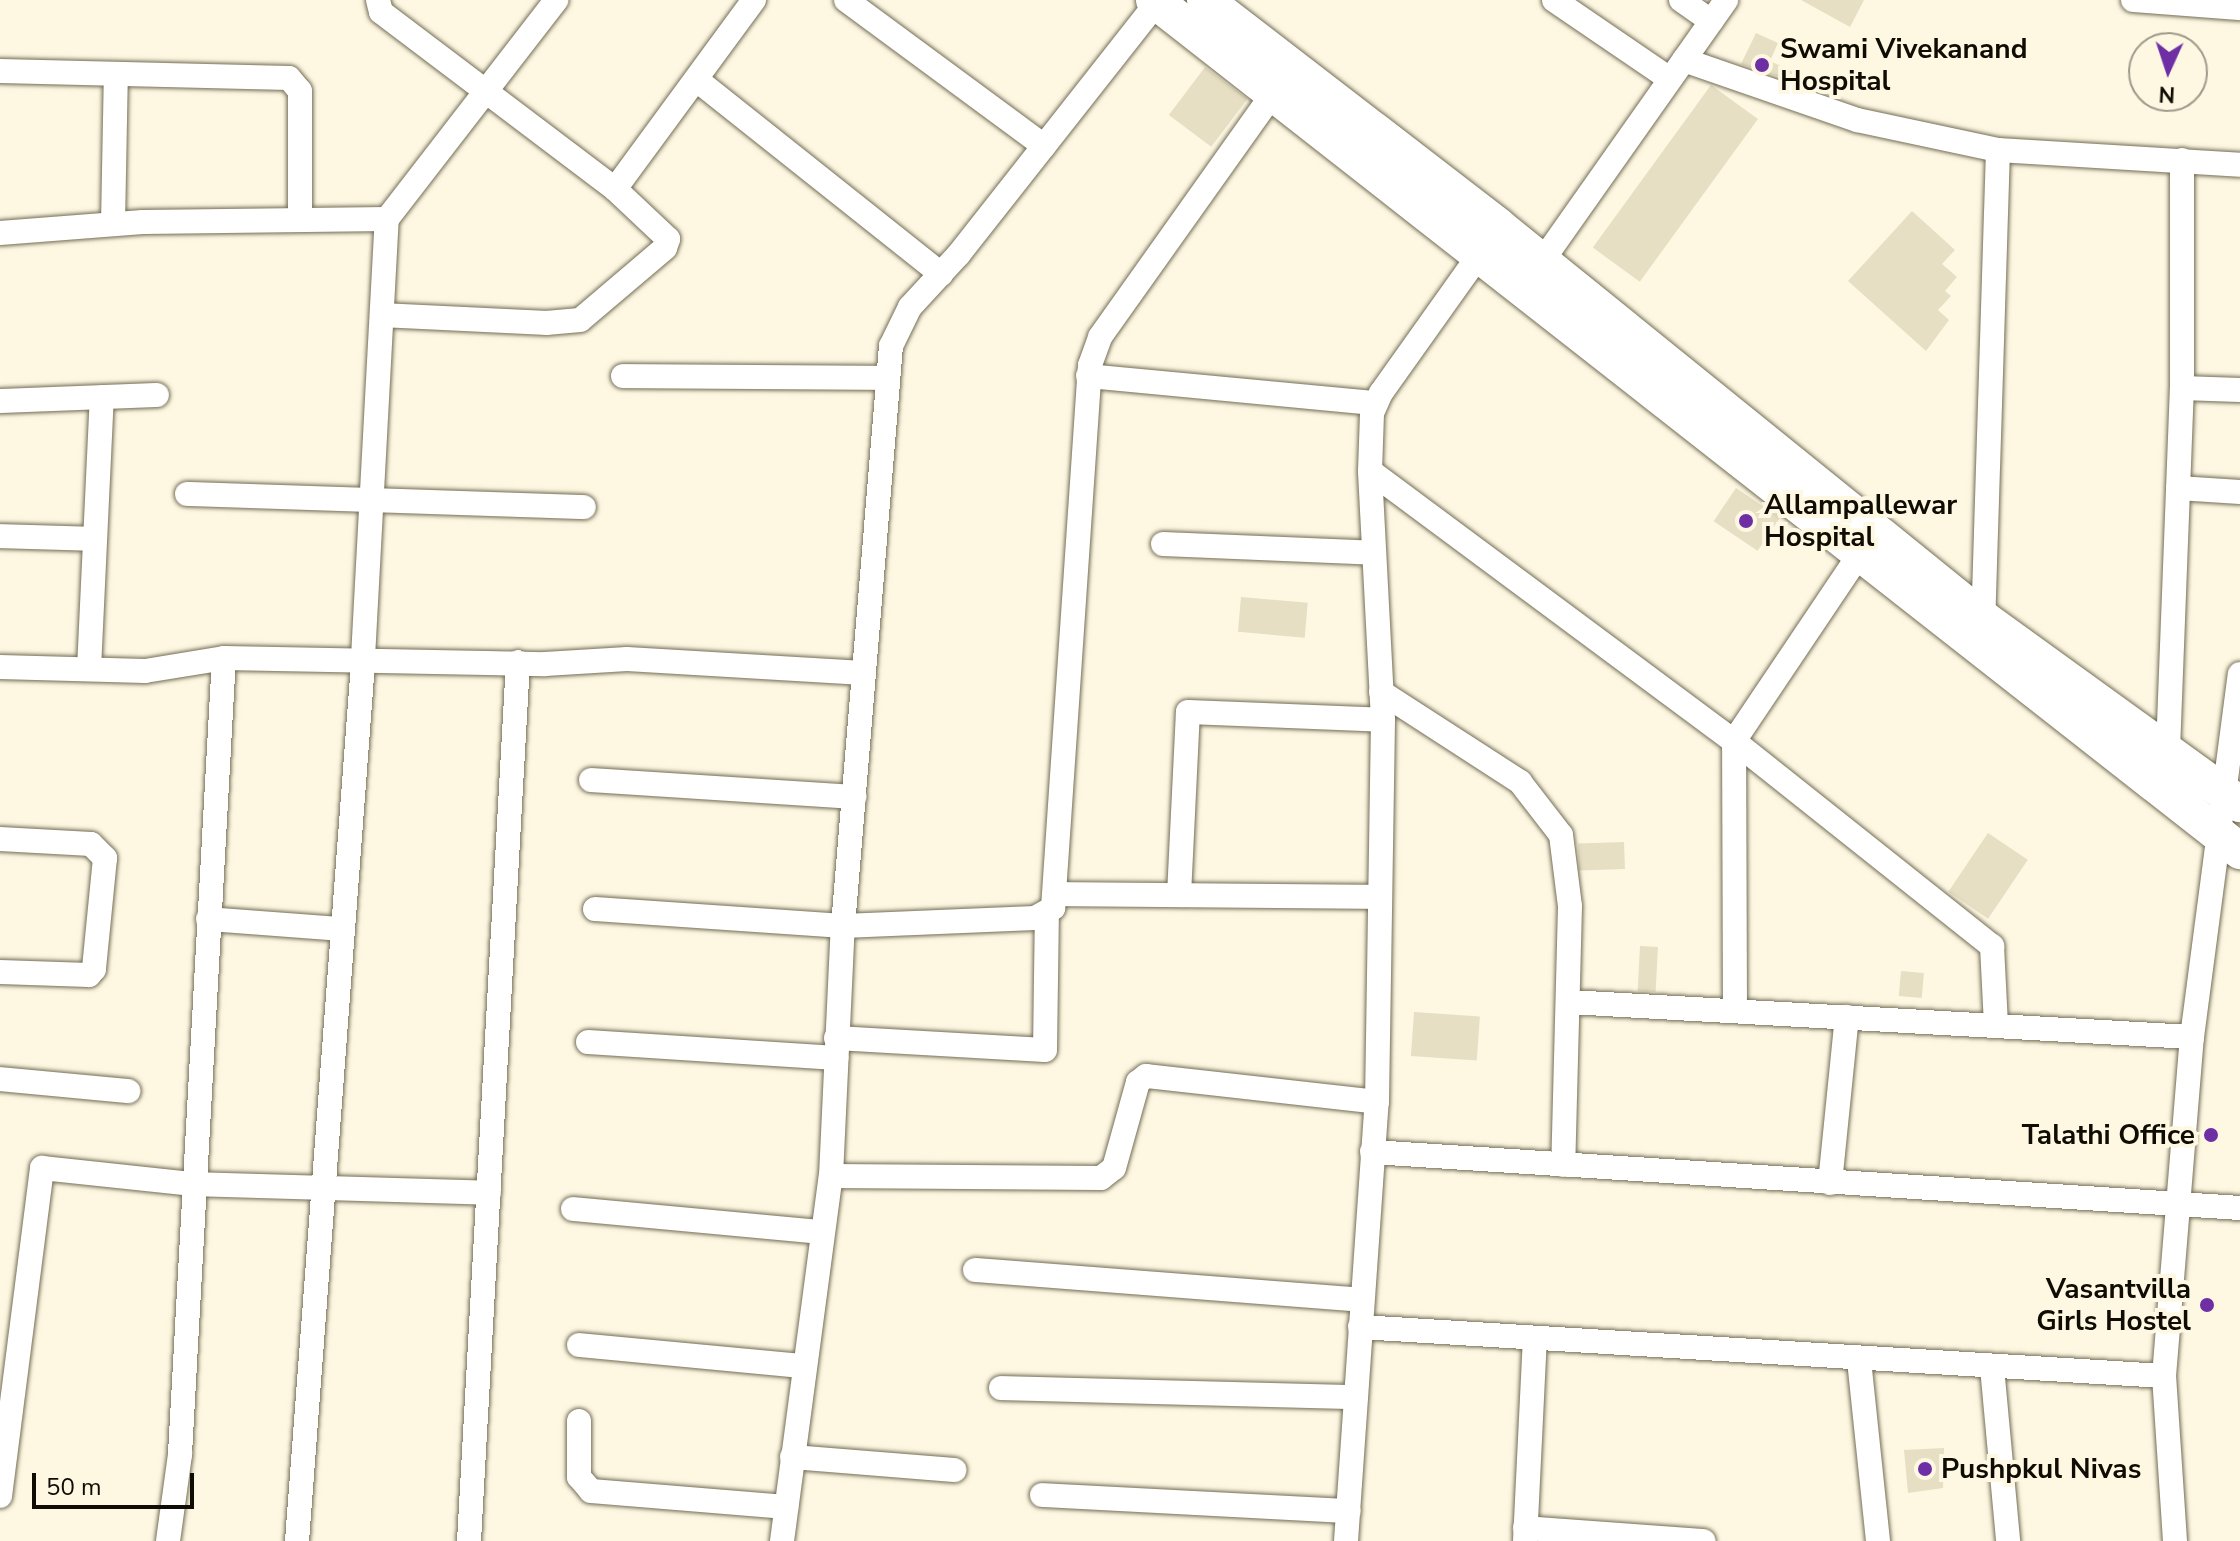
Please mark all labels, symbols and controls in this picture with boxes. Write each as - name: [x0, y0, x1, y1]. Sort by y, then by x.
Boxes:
- place label: Swami Vivekanand Hospital: [1780, 32, 2027, 98]
- north arrow: [2128, 32, 2208, 112]
- marker: Swami Vivekanand Hospital: [1751, 54, 1773, 76]
- text: N: [2158, 79, 2176, 109]
- place label: Allampallewar Hospital: [1764, 488, 1957, 554]
- marker: Allampallewar Hospital: [1735, 510, 1757, 532]
- place label: Talathi Office: [2022, 1118, 2195, 1152]
- marker: Talathi Office: [2202, 1126, 2220, 1144]
- place label: Vasantvilla Girls Hostel: [2036, 1272, 2191, 1338]
- marker: Vasantvilla Girls Hostel: [2198, 1296, 2216, 1314]
- place label: Pushpkul Nivas: [1941, 1452, 2141, 1486]
- scale bar: [36, 1457, 198, 1507]
- marker: Pushpkul Nivas: [1916, 1460, 1934, 1478]
- text: 50 m: [46, 1471, 102, 1503]

